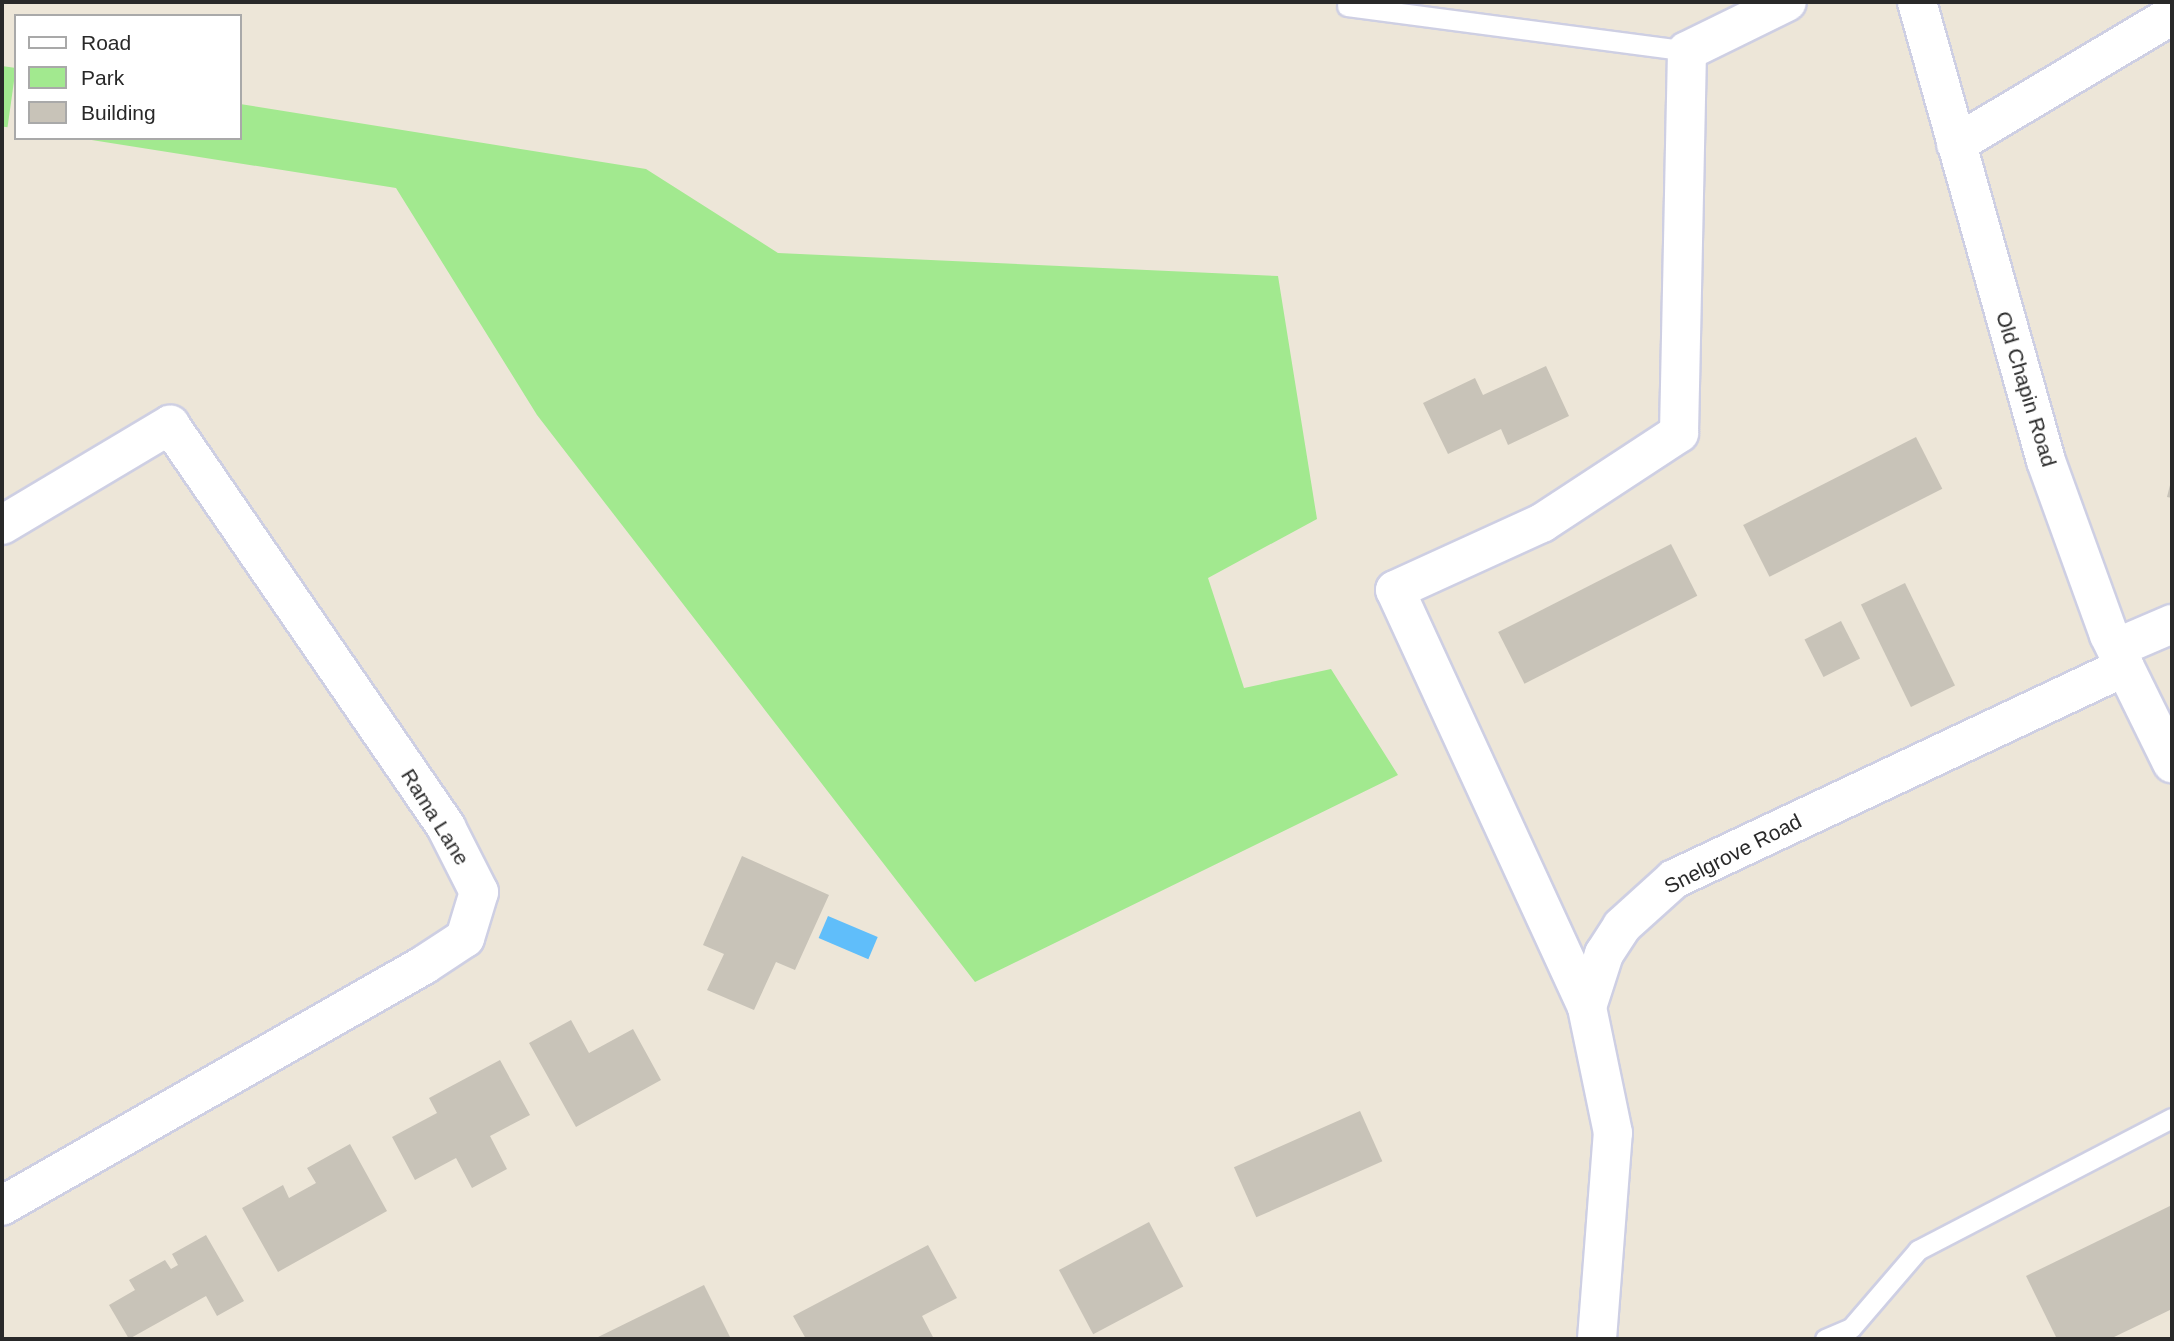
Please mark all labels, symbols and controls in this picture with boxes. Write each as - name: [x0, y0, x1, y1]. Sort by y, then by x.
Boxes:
- legend: [14, 14, 242, 140]
- text: Road: [81, 31, 131, 54]
- text: Park: [81, 66, 124, 89]
- text: Building: [81, 101, 156, 124]
- street label: Old Chapin Road: [1990, 308, 2062, 470]
- street label: Rama Lane: [396, 764, 474, 870]
- street label: Snelgrove Road: [1660, 809, 1806, 899]

